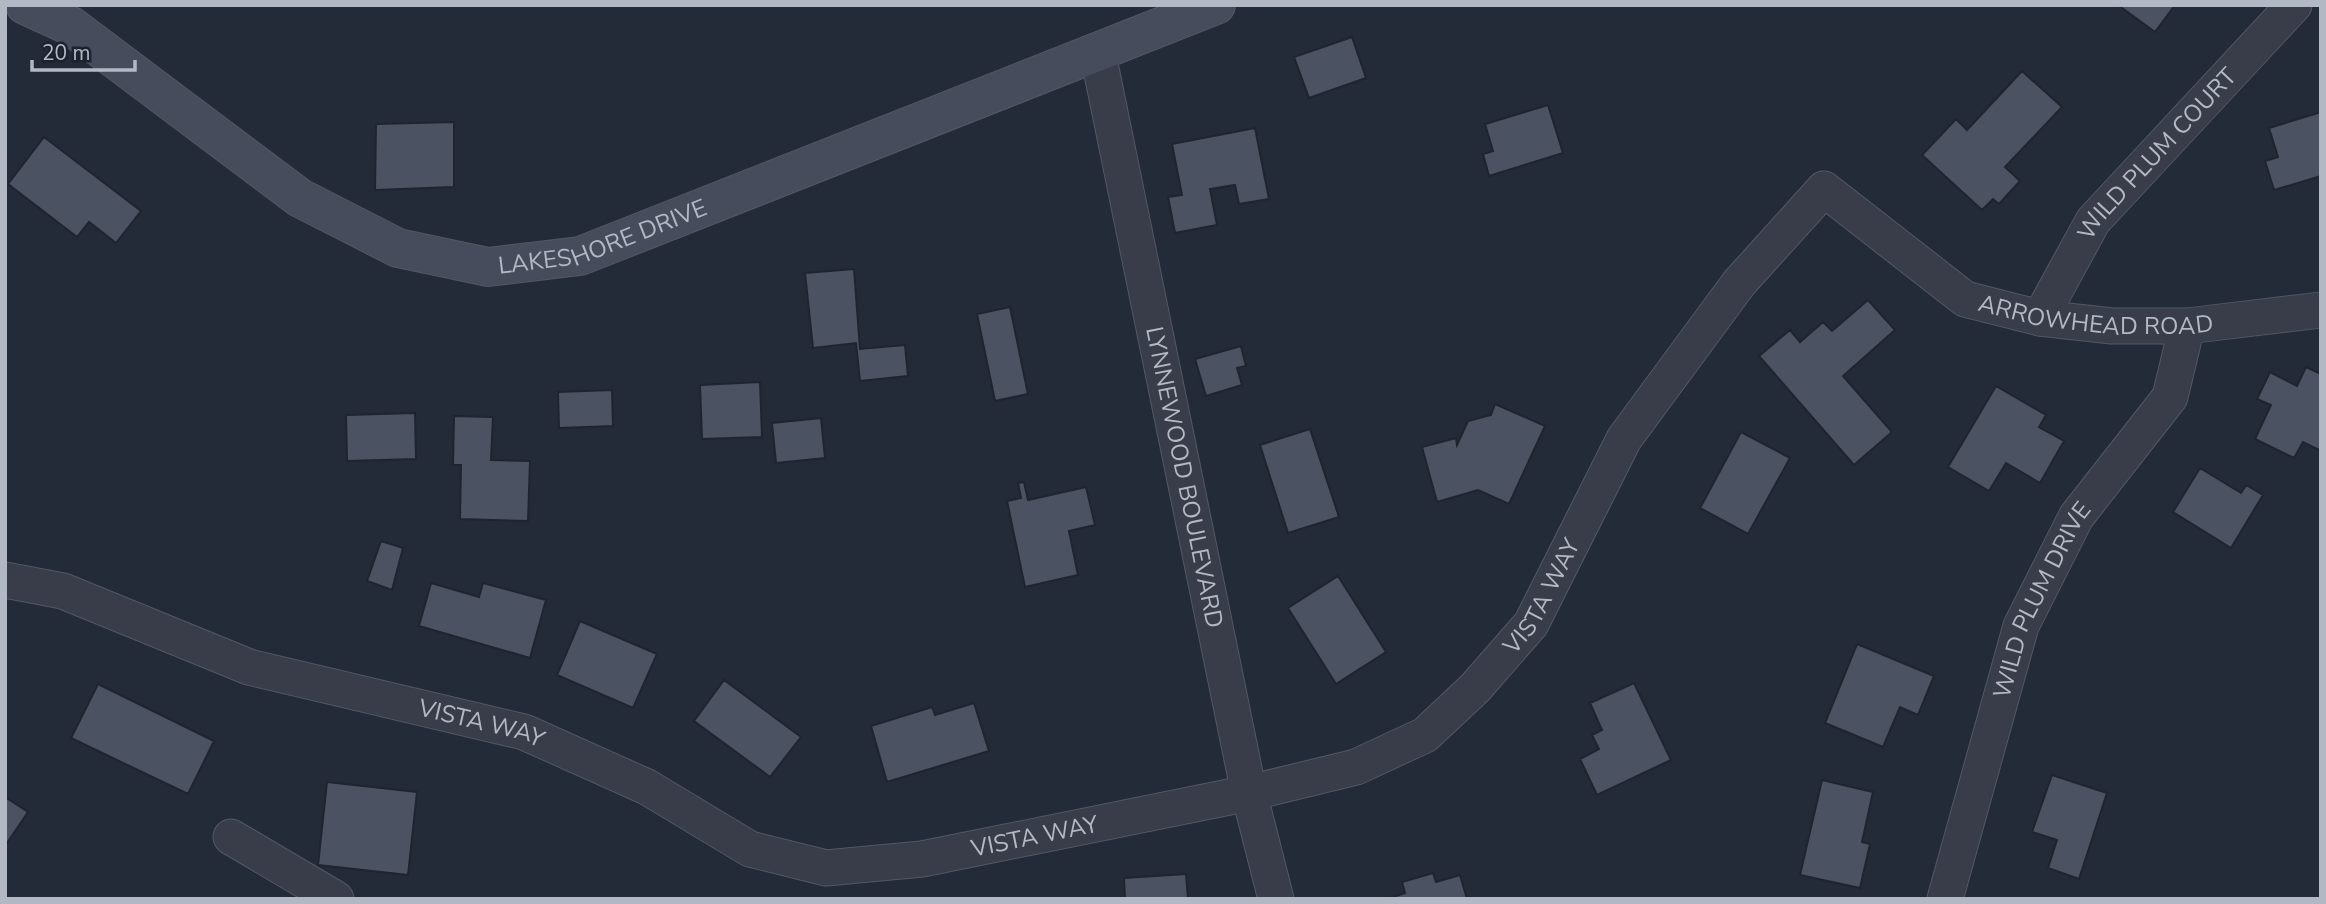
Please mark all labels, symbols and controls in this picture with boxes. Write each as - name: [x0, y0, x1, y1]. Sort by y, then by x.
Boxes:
- scale bar: [32, 28, 135, 72]
- text: 20 m: [42, 39, 91, 67]
- street label: WILD PLUM COURT: [2070, 60, 2244, 245]
- street label: LAKESHORE DRIVE: [497, 192, 711, 282]
- street label: ARROWHEAD ROAD: [1975, 287, 2215, 343]
- street label: LYNNEWOOD BOULEVARD: [1138, 324, 1231, 631]
- street label: WILD PLUM DRIVE: [1986, 495, 2098, 702]
- street label: VISTA WAY: [1495, 532, 1588, 662]
- street label: VISTA WAY: [414, 691, 550, 755]
- street label: VISTA WAY: [967, 808, 1101, 865]

